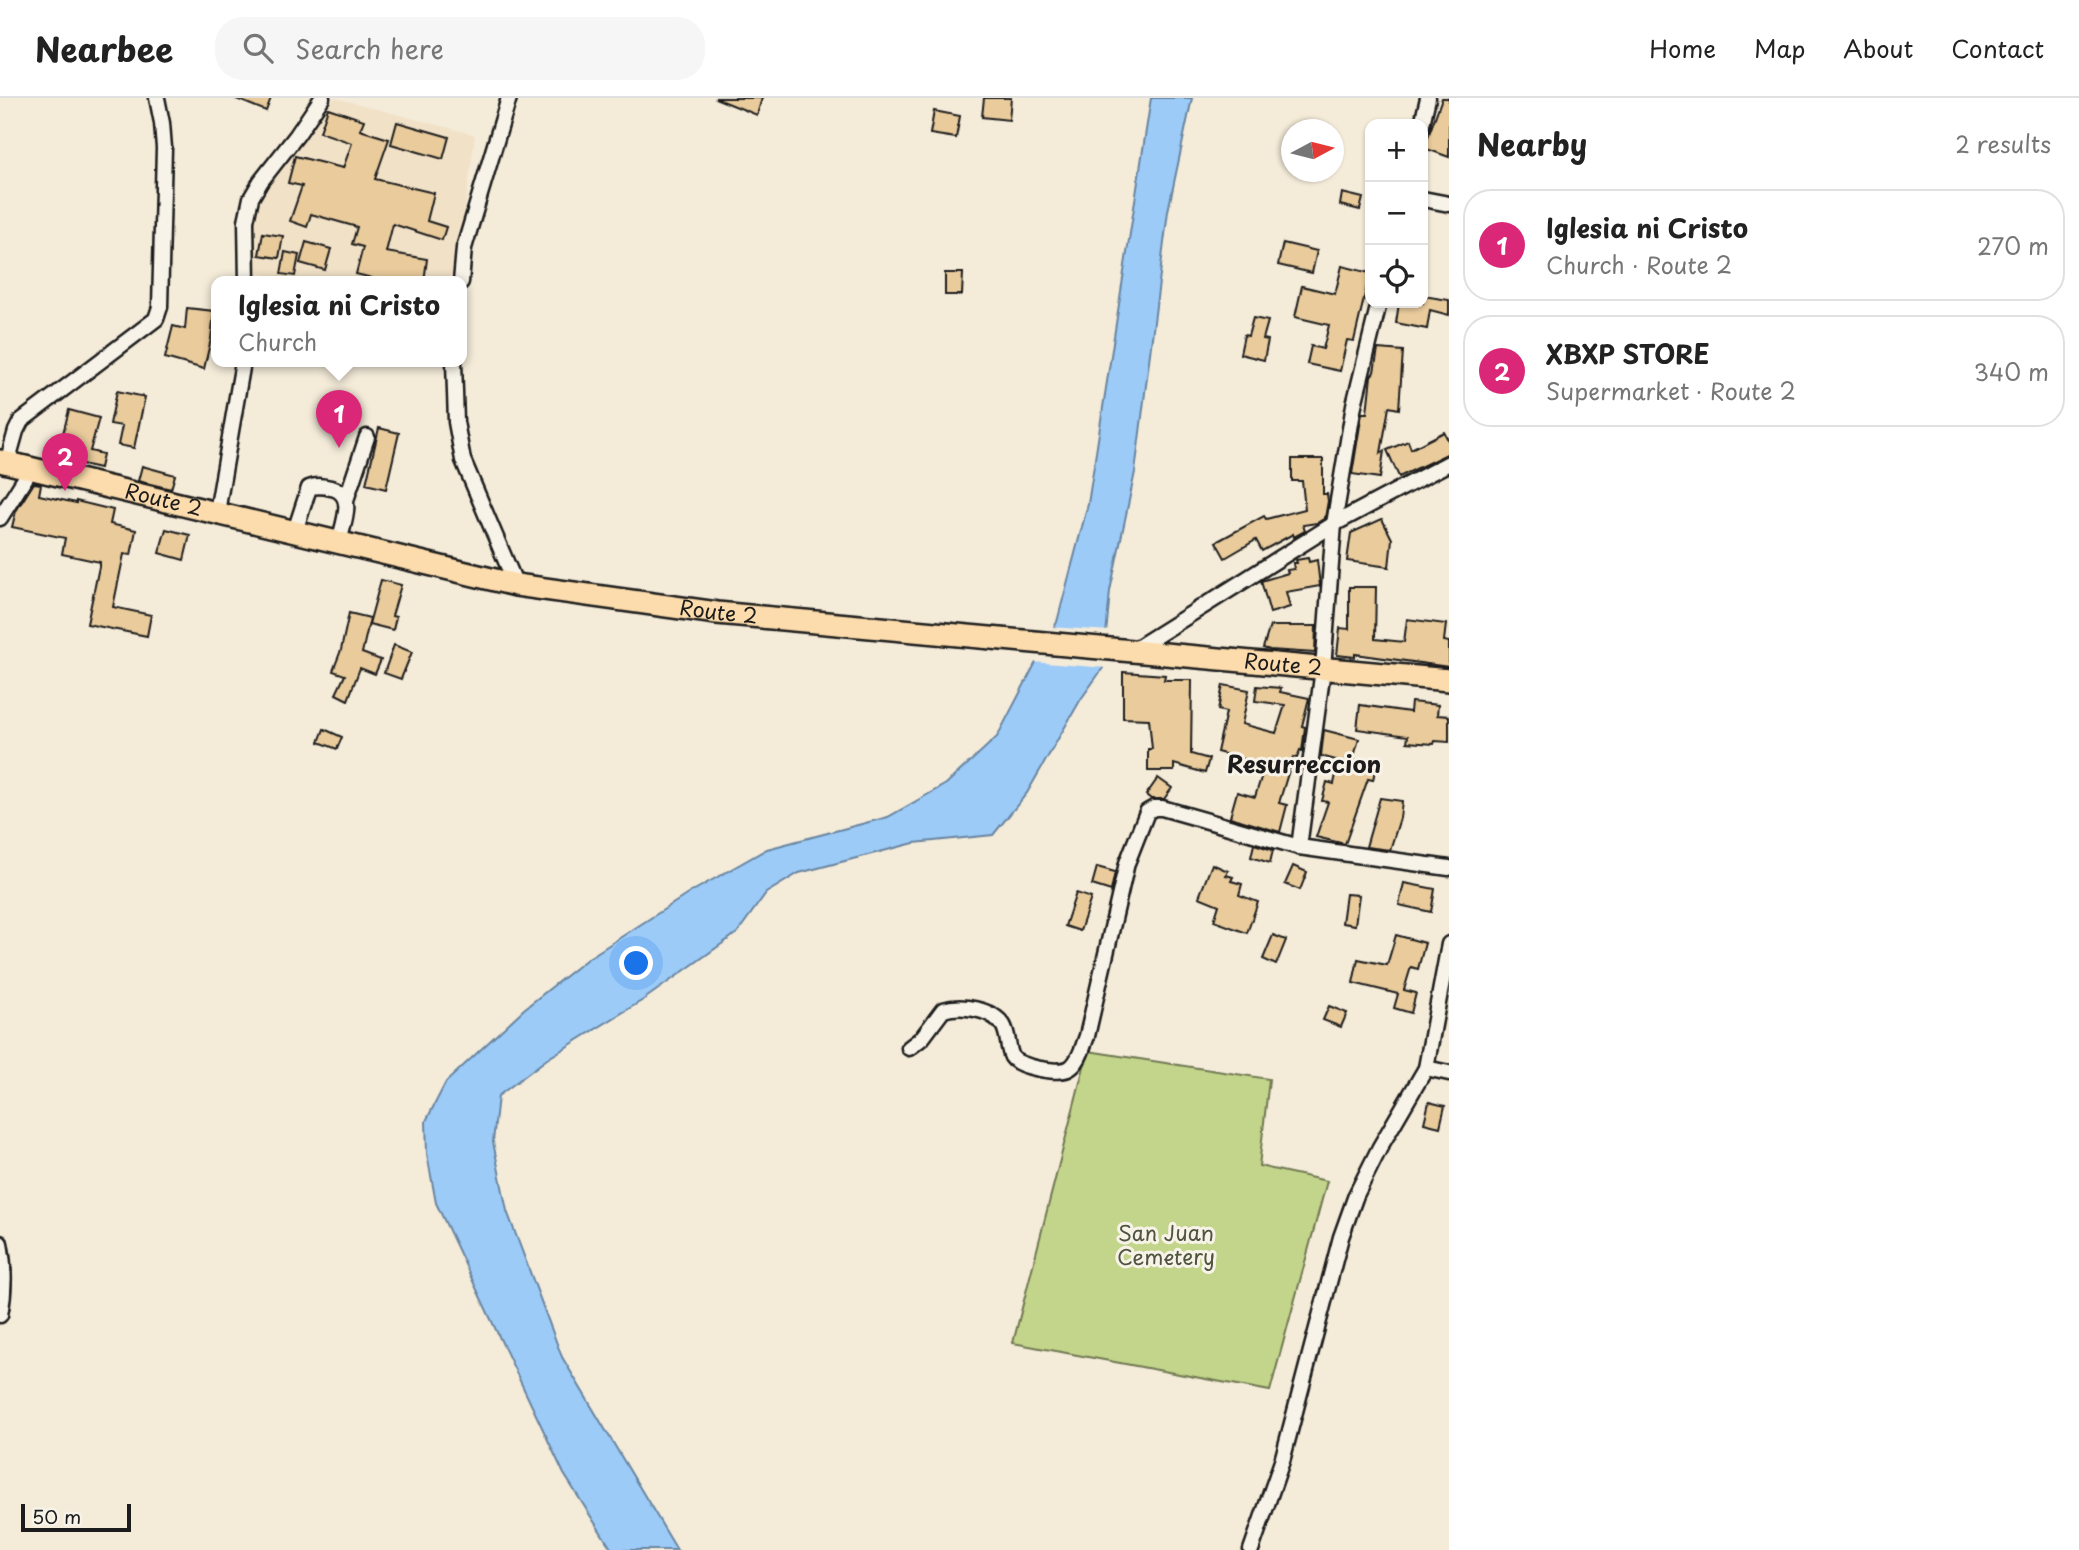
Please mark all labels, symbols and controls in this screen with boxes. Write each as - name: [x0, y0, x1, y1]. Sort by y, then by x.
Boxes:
- search box: [215, 17, 705, 80]
- text: Nearbee: [35, 23, 173, 73]
- icon: search: [239, 29, 277, 67]
- text: Search here: [295, 29, 444, 68]
- text: Home: [1649, 30, 1716, 66]
- text: Map: [1754, 30, 1805, 66]
- text: About: [1843, 30, 1913, 66]
- text: Contact: [1951, 30, 2044, 66]
- north arrow: [1281, 119, 1344, 182]
- map controls: [1365, 119, 1428, 308]
- button: +: [1365, 119, 1428, 182]
- text: Nearby: [1477, 121, 1587, 166]
- text: 2 results: [1955, 126, 2051, 161]
- button: −: [1365, 182, 1428, 245]
- text: Iglesia ni Cristo: [1546, 208, 1748, 247]
- text: 1: [1497, 228, 1508, 263]
- text: 270 m: [1977, 228, 2049, 263]
- button: locate: [1365, 245, 1428, 308]
- text: Church · Route 2: [1546, 247, 1732, 282]
- popup: [211, 276, 467, 367]
- text: Iglesia ni Cristo: [238, 285, 440, 324]
- text: Church: [238, 324, 317, 359]
- text: XBXP STORE: [1546, 334, 1710, 373]
- text: 2: [1494, 354, 1510, 389]
- text: 340 m: [1974, 354, 2049, 389]
- text: Supermarket · Route 2: [1546, 373, 1796, 408]
- pin: 1: [316, 390, 362, 448]
- pin: 2: [42, 433, 88, 491]
- street label: Route 2: [122, 474, 206, 523]
- street label: Route 2: [677, 590, 759, 631]
- street label: Route 2: [1243, 643, 1324, 682]
- district label: Resurreccion: [1227, 745, 1381, 781]
- your location: [619, 946, 653, 980]
- park label: San Juan Cemetery: [1117, 1216, 1215, 1272]
- scale bar: [21, 1501, 131, 1533]
- text: 50 m: [32, 1502, 81, 1530]

